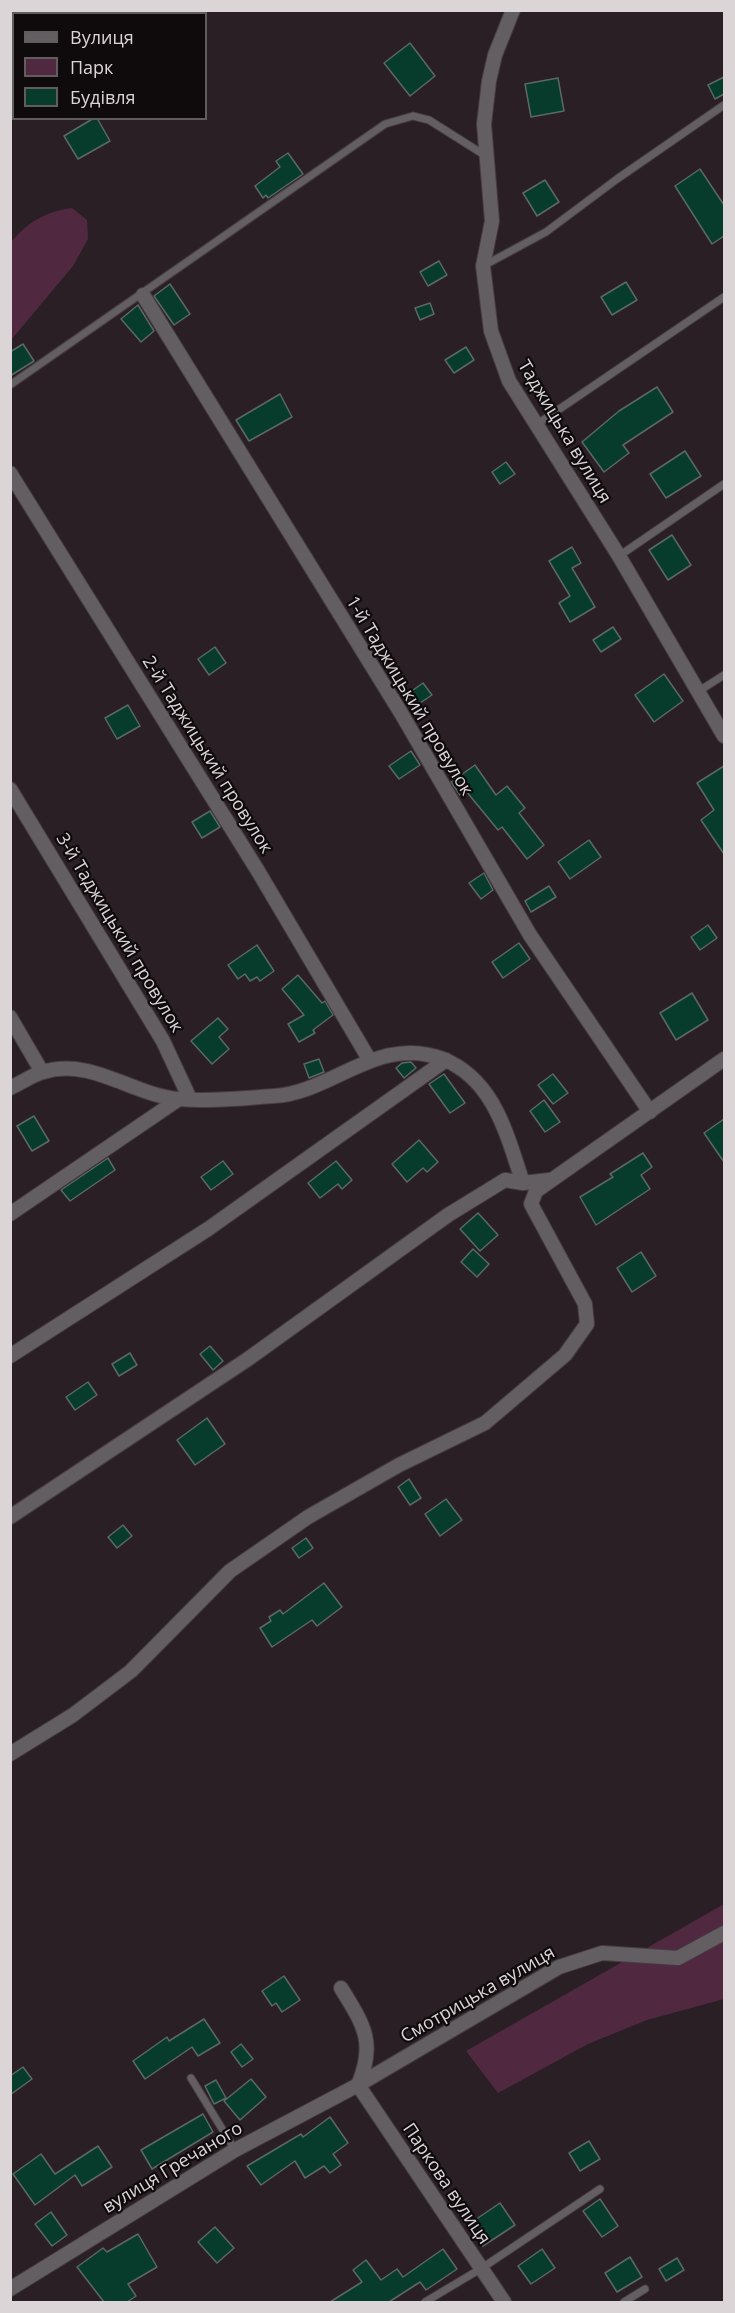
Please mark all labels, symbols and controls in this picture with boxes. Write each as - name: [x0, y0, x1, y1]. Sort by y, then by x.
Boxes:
- legend: [12, 12, 207, 120]
- text: Вулиця: [70, 25, 134, 49]
- text: Парк: [70, 55, 113, 79]
- text: Будівля: [70, 85, 136, 109]
- street label: Таджицька вулиця: [513, 357, 615, 507]
- street label: 1-й Таджицький провулок: [341, 592, 477, 800]
- street label: 2-й Таджицький провулок: [137, 652, 277, 858]
- street label: 3-й Таджицький провулок: [51, 829, 187, 1037]
- street label: Смотрицька вулиця: [397, 1942, 559, 2048]
- street label: вулиця Гречаного: [99, 2118, 247, 2218]
- street label: Паркова вулиця: [397, 2119, 495, 2249]

